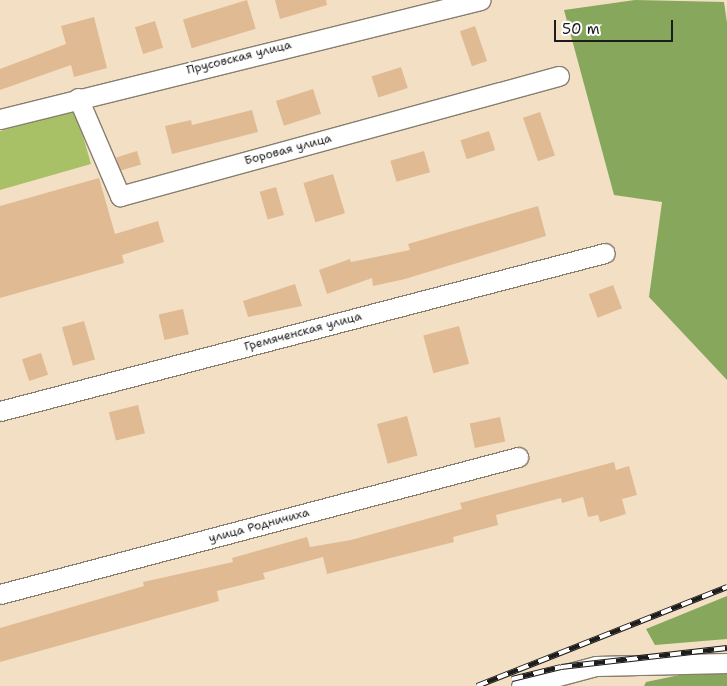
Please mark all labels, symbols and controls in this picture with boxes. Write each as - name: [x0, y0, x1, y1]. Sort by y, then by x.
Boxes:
- scale bar: [557, 10, 676, 42]
- text: 50 m: [562, 19, 600, 39]
- street label: Прусовская улица: [185, 38, 293, 78]
- street label: Боровая улица: [243, 131, 333, 169]
- street label: Гремяченская улица: [243, 309, 363, 355]
- street label: улица Родничиха: [207, 506, 311, 546]

